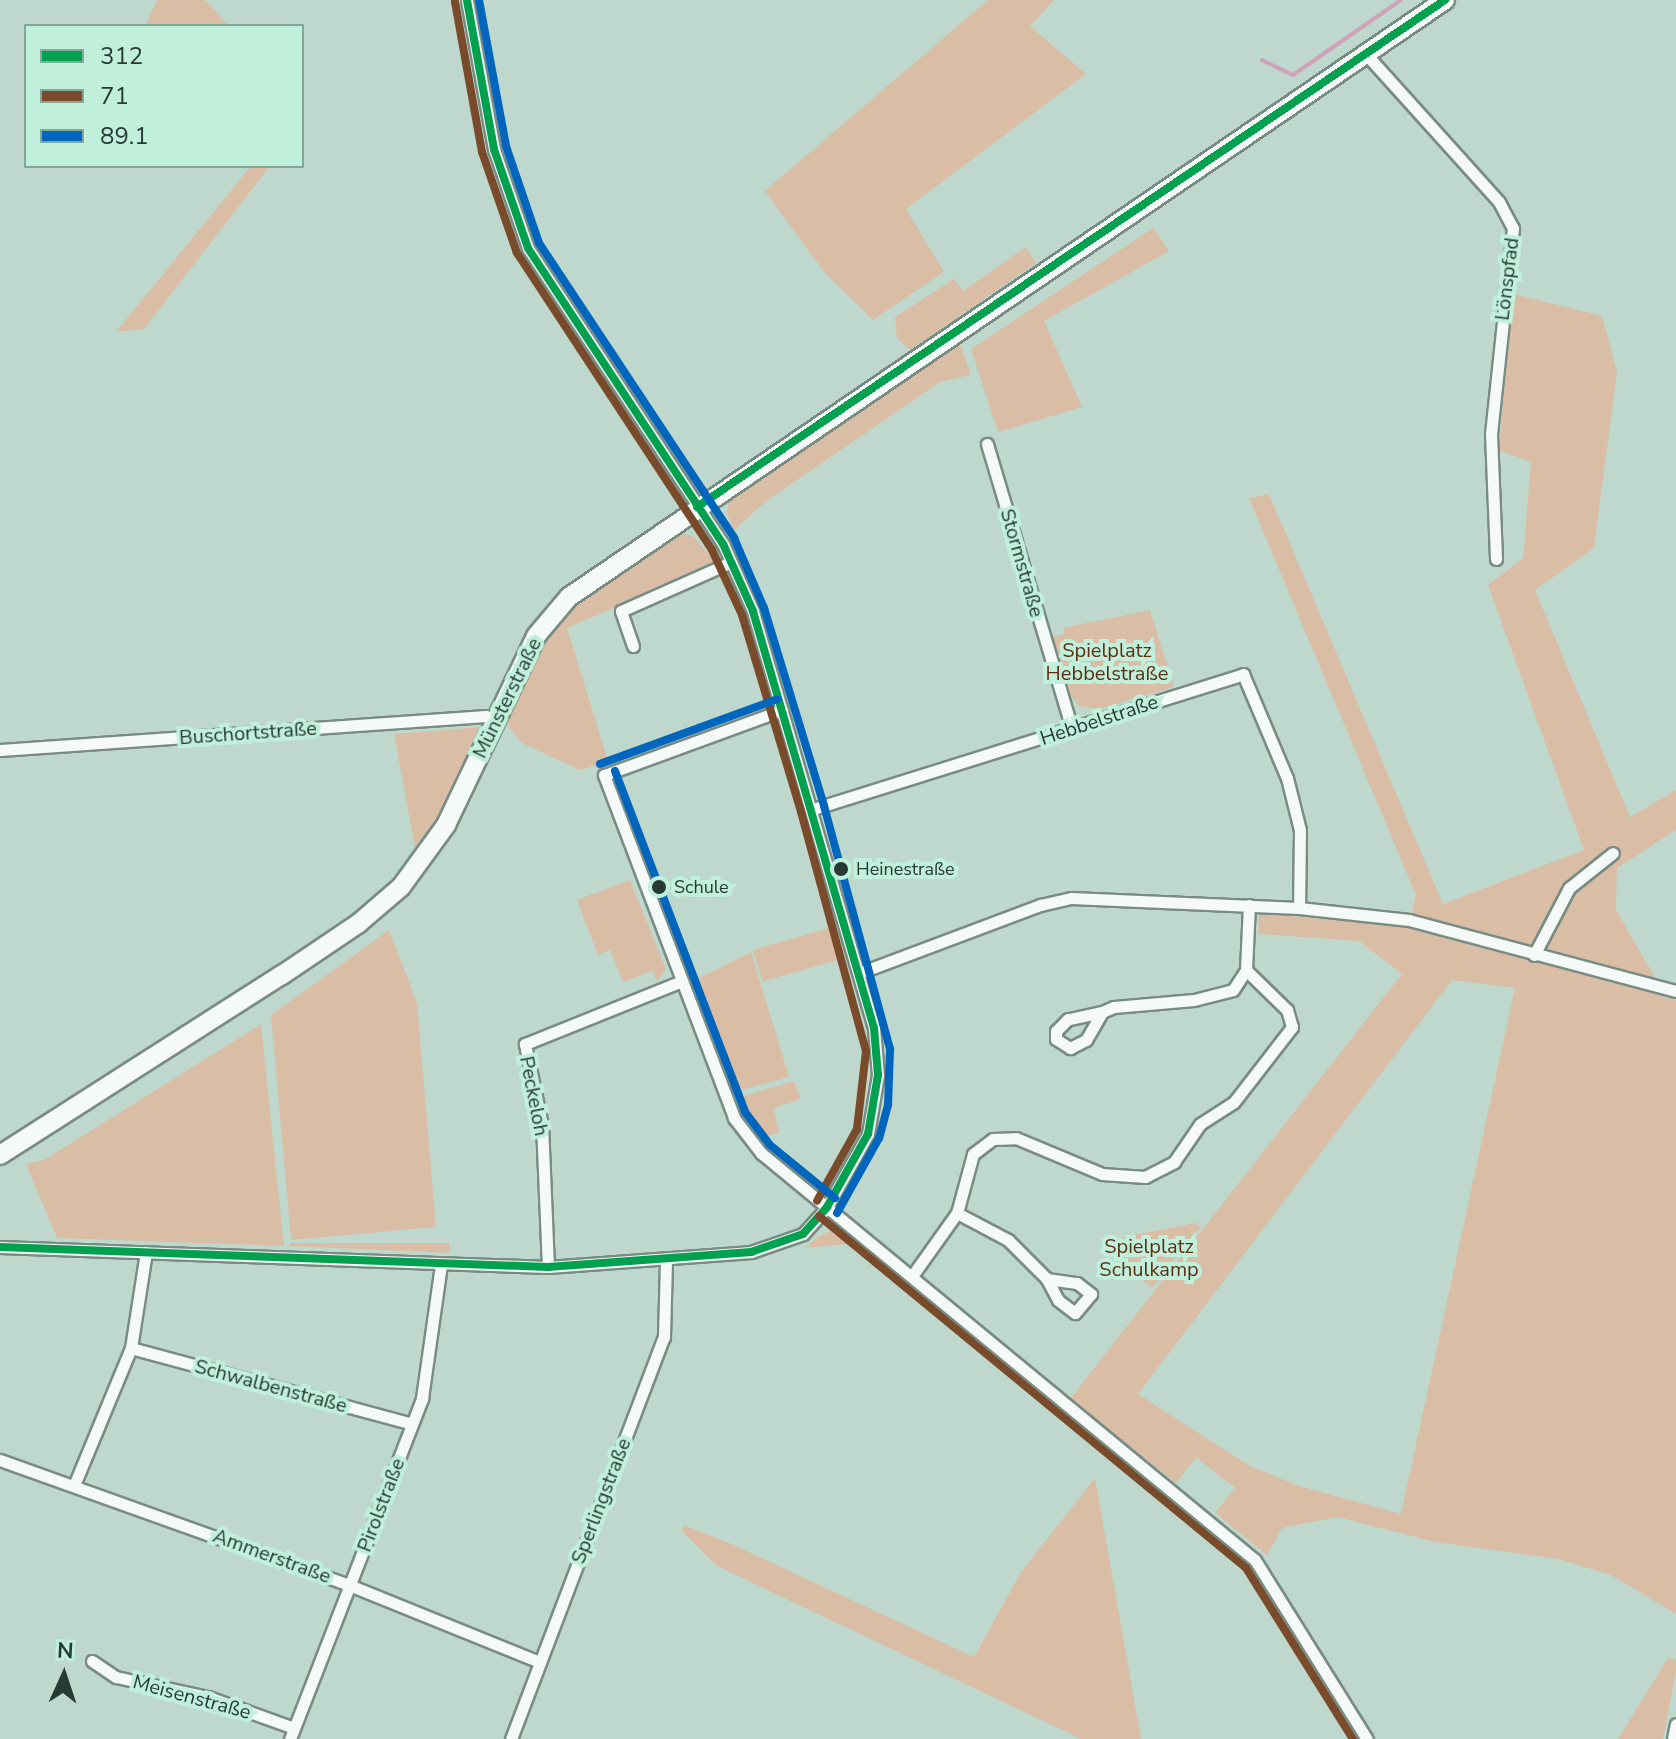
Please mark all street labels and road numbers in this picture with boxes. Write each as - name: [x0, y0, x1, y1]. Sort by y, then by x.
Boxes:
- street label: Lönspfad: [1490, 236, 1524, 322]
- street label: Stormstraße: [995, 506, 1049, 620]
- street label: Münsterstraße: [468, 634, 546, 762]
- street label: Hebbelstraße: [1037, 690, 1161, 750]
- street label: Buschortstraße: [178, 716, 318, 750]
- street label: Peckeloh: [515, 1054, 553, 1138]
- street label: Schwalbenstraße: [192, 1354, 350, 1418]
- street label: Sperlingstraße: [566, 1435, 636, 1567]
- street label: Pirolstraße: [352, 1455, 410, 1555]
- street label: Ammerstraße: [210, 1524, 334, 1588]
- street label: Meisenstraße: [130, 1670, 254, 1724]

